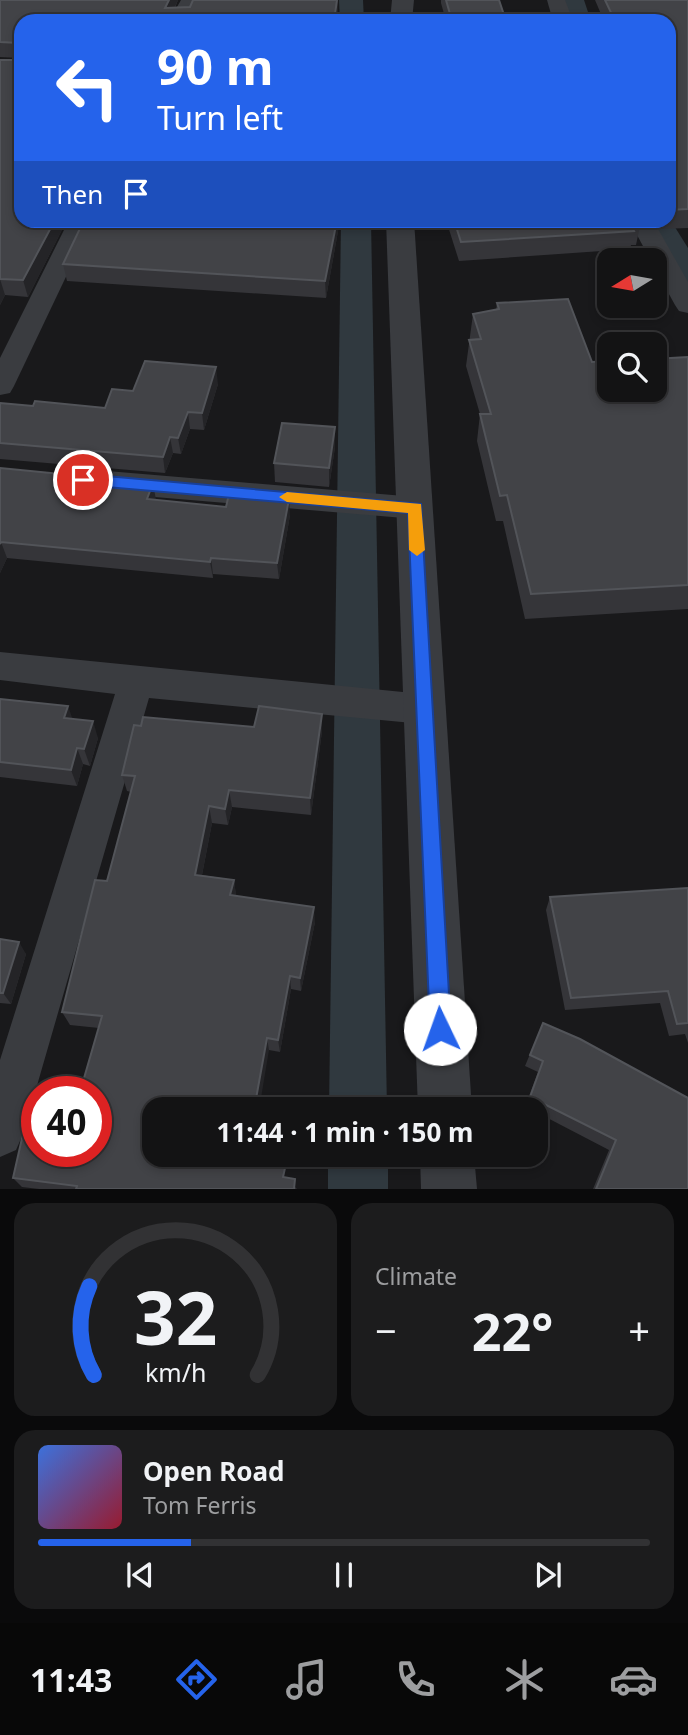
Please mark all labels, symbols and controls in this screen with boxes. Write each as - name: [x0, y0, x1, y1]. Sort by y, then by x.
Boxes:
- text: 90 m: [157, 33, 274, 99]
- icon: left: [42, 42, 133, 133]
- text: Turn left: [157, 96, 283, 139]
- icon: arrive: [117, 175, 155, 213]
- text: Then: [42, 176, 103, 212]
- north arrow: [597, 248, 667, 318]
- map controls: [597, 248, 667, 402]
- button: search: [597, 332, 667, 402]
- pin: [53, 450, 113, 510]
- icon: arrive: [64, 461, 102, 499]
- position arrow: [403, 992, 477, 1066]
- speed limit sign: 40: [21, 1076, 112, 1167]
- text: 11:44 · 1 min · 150 m: [217, 1114, 473, 1150]
- text: Climate: [375, 1260, 457, 1292]
- text: 32: [134, 1268, 217, 1367]
- text: 22°: [472, 1295, 553, 1366]
- text: −: [375, 1304, 397, 1356]
- text: +: [628, 1304, 650, 1356]
- text: km/h: [145, 1355, 206, 1389]
- text: Open Road: [143, 1453, 285, 1489]
- text: Tom Ferris: [143, 1489, 256, 1521]
- icon: previous: [121, 1556, 159, 1594]
- icon: pause: [325, 1556, 363, 1594]
- icon: next: [529, 1556, 567, 1594]
- icon: directions: [172, 1655, 221, 1704]
- icon: music: [282, 1655, 331, 1704]
- icon: phone: [391, 1655, 440, 1704]
- icon: climate: [500, 1655, 549, 1704]
- icon: car: [609, 1655, 658, 1704]
- text: 11:43: [30, 1658, 112, 1701]

